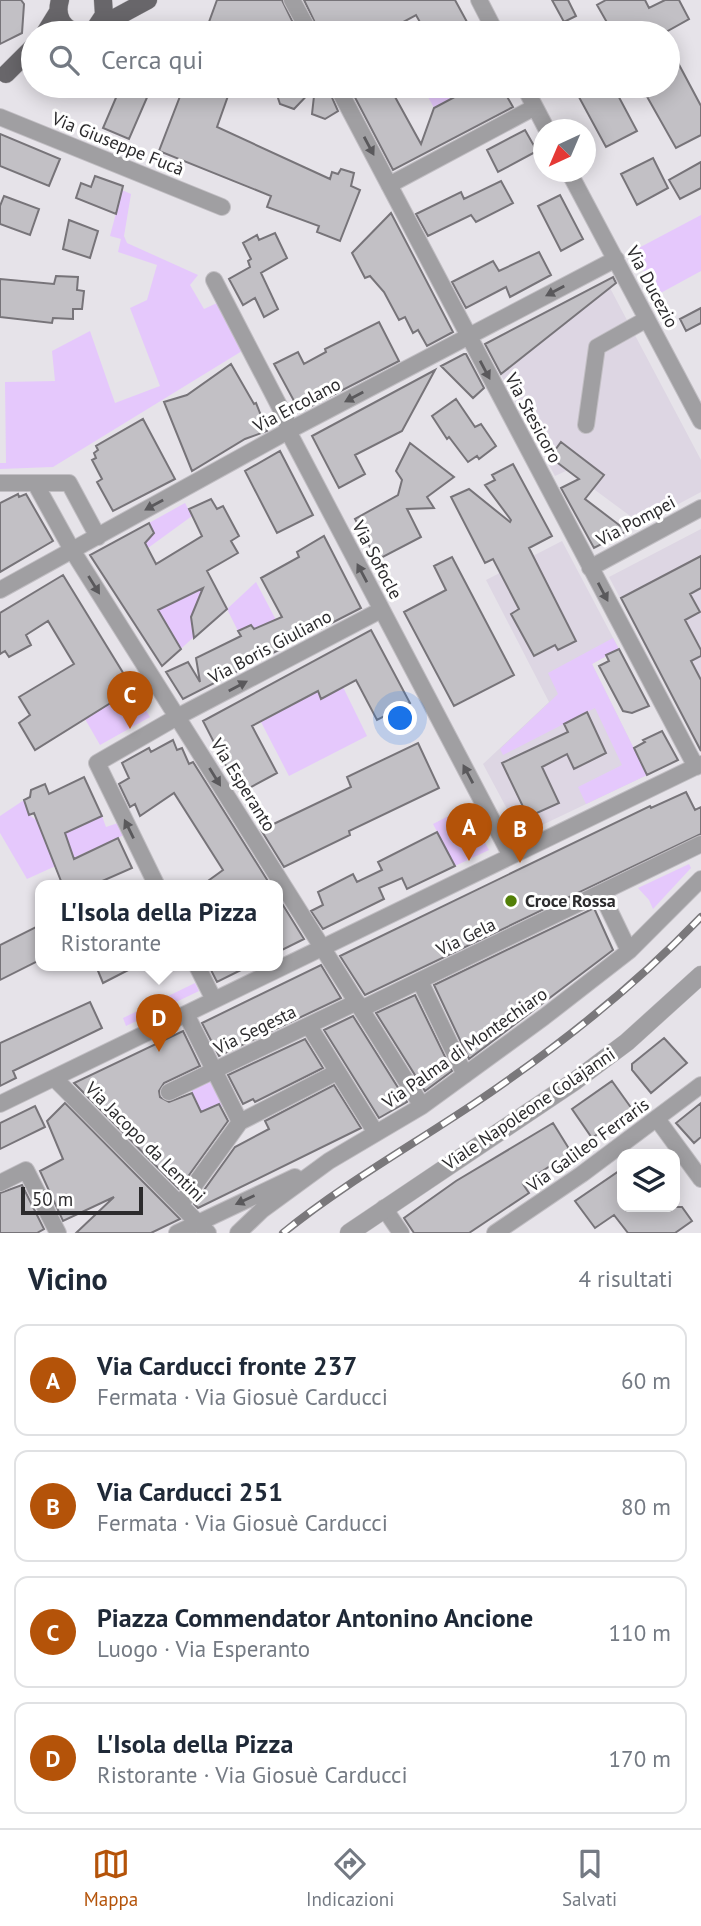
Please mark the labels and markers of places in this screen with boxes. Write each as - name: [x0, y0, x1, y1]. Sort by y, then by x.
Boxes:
- pin: C: [107, 671, 153, 729]
- pin: A: [446, 803, 492, 861]
- pin: B: [497, 805, 543, 863]
- place label: Croce Rossa: [525, 889, 616, 912]
- marker: Croce Rossa: [503, 893, 519, 909]
- pin: D: [136, 994, 182, 1052]

